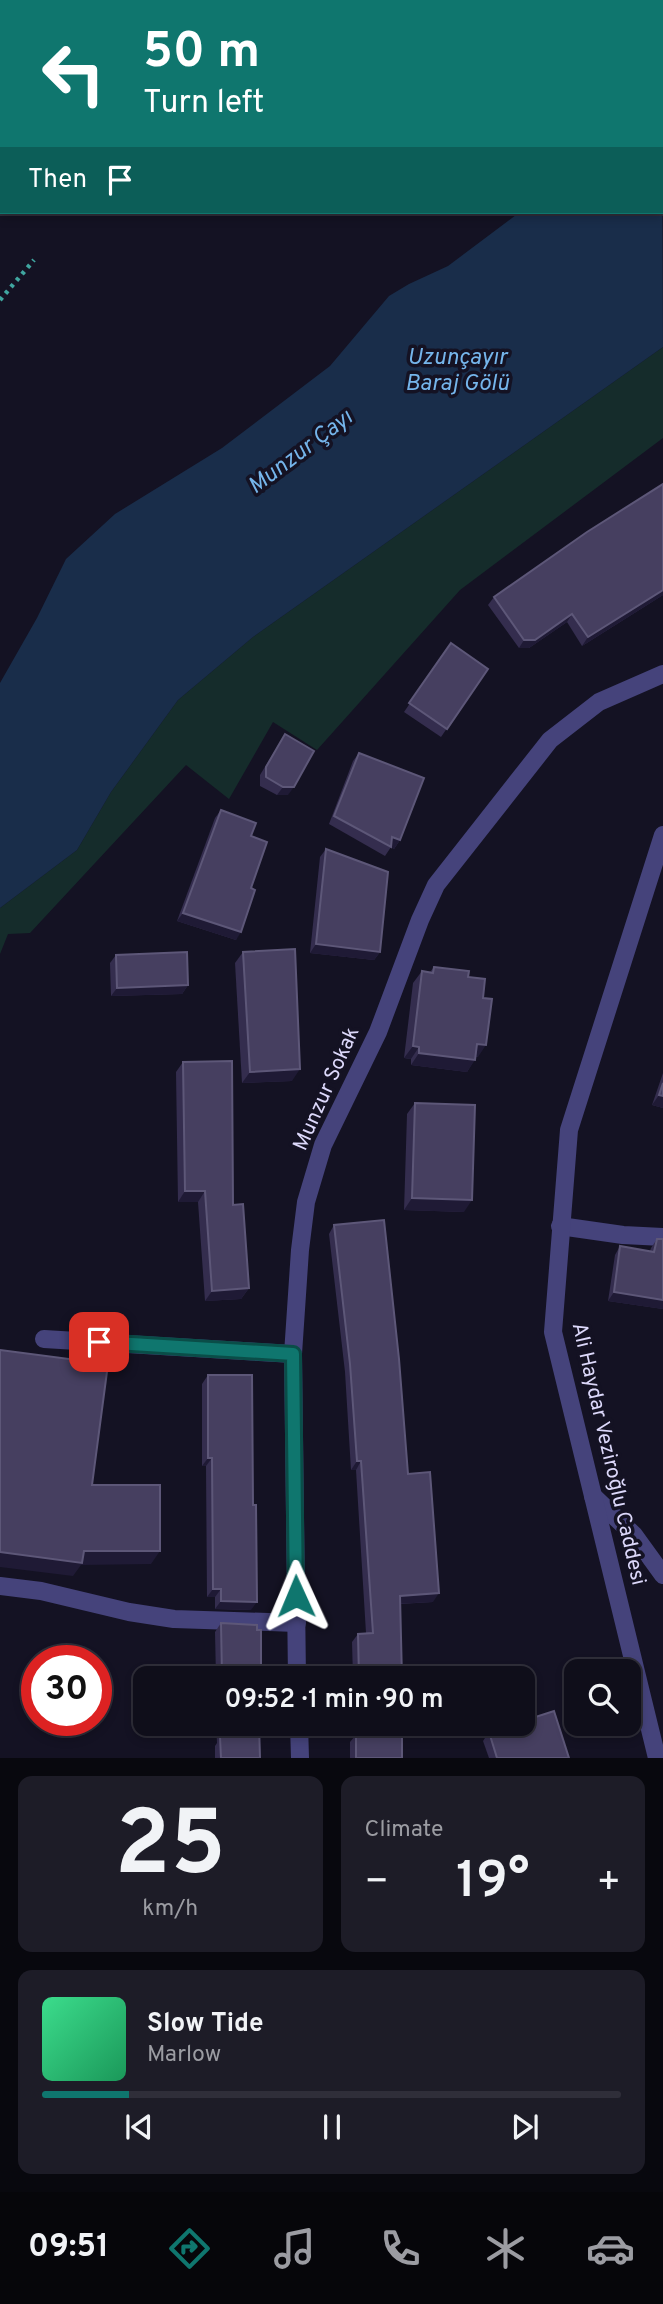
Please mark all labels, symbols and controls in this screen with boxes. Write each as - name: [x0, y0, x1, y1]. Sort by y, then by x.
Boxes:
- text: 50 m: [143, 23, 260, 85]
- icon: left: [28, 28, 119, 119]
- text: Turn left: [143, 84, 264, 124]
- icon: arrive: [101, 161, 139, 199]
- text: Then: [28, 164, 87, 197]
- water label: Uzunçayır Baraj Gölü: [405, 344, 509, 399]
- water label: Munzur Çayı: [243, 404, 359, 502]
- street label: Munzur Sokak: [288, 1023, 366, 1155]
- pin: [69, 1312, 129, 1372]
- street label: Ali Haydar Veziroğlu Caddesi: [565, 1320, 651, 1588]
- icon: arrive: [80, 1323, 118, 1361]
- position arrow: [259, 1559, 333, 1633]
- speed limit sign: 30: [21, 1645, 112, 1736]
- map controls: [564, 1659, 641, 1736]
- button: search: [564, 1659, 641, 1736]
- text: 09:52 · 1 min · 90 m: [224, 1684, 444, 1717]
- text: 25: [115, 1792, 226, 1907]
- text: Climate: [365, 1816, 443, 1845]
- text: 19°: [456, 1850, 530, 1916]
- text: −: [365, 1859, 389, 1908]
- text: +: [596, 1859, 621, 1908]
- text: km/h: [142, 1895, 198, 1924]
- text: Slow Tide: [147, 2008, 264, 2041]
- text: Marlow: [147, 2041, 221, 2070]
- icon: previous: [120, 2108, 158, 2146]
- icon: pause: [313, 2108, 351, 2146]
- icon: next: [506, 2108, 544, 2146]
- icon: directions: [165, 2224, 214, 2273]
- icon: music: [270, 2224, 319, 2273]
- icon: phone: [376, 2224, 425, 2273]
- icon: climate: [481, 2224, 530, 2273]
- icon: car: [586, 2224, 635, 2273]
- text: 09:51: [28, 2228, 109, 2268]

